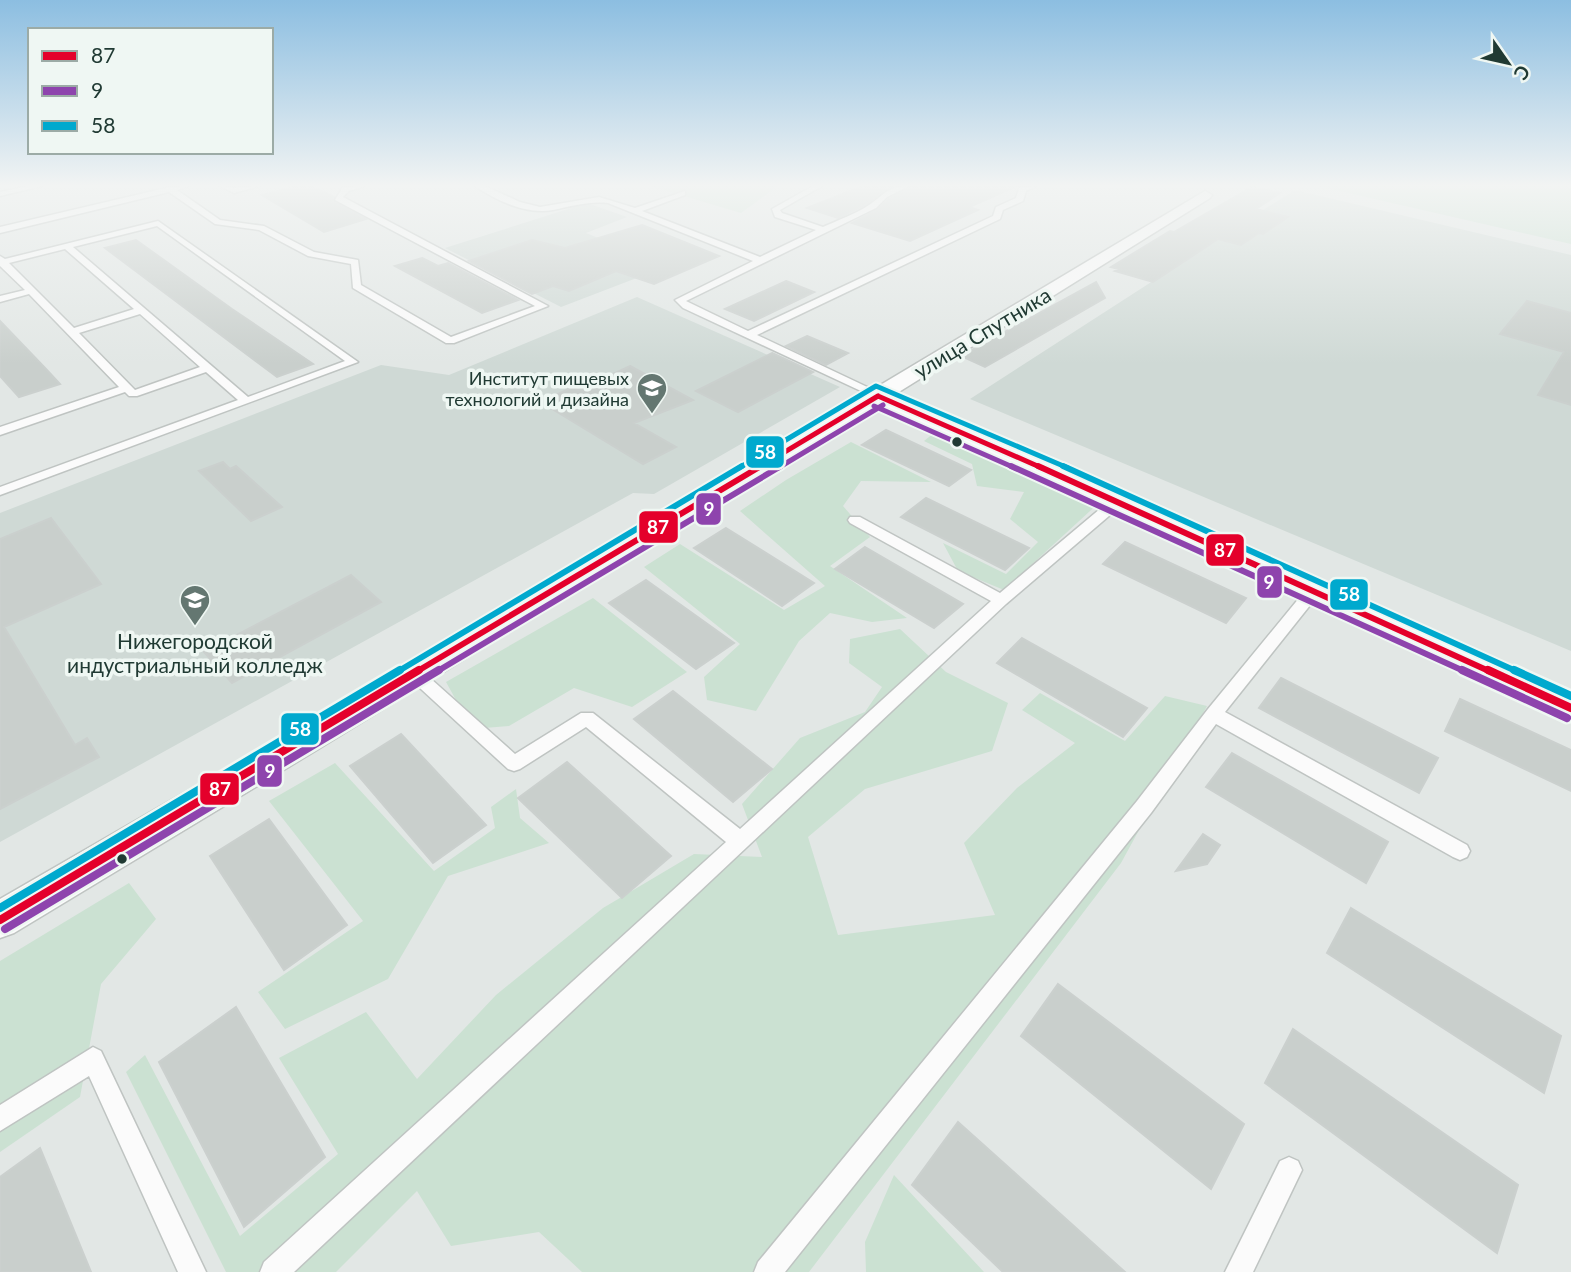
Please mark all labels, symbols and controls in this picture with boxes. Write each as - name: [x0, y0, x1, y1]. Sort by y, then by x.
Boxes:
- legend: [28, 28, 273, 154]
- north arrow: [1473, 28, 1543, 98]
- text: 87: [91, 42, 115, 67]
- text: С: [1509, 61, 1536, 85]
- text: 9: [91, 77, 103, 102]
- text: 58: [91, 112, 115, 137]
- street label: улица Спутника: [909, 281, 1055, 383]
- place label: Институт пищевых технологий и дизайна: [445, 367, 629, 410]
- school or university icon: Институт пищевых технологий и дизайна: [635, 371, 669, 415]
- line badge: 58: [745, 435, 785, 469]
- unlabelled marker: [950, 435, 964, 449]
- text: 58: [754, 440, 776, 463]
- line badge: 9: [695, 492, 722, 526]
- text: 9: [703, 497, 715, 520]
- line badge: 87: [638, 510, 679, 544]
- text: 87: [647, 515, 669, 538]
- line badge: 87: [1205, 533, 1245, 567]
- text: 87: [1214, 538, 1236, 561]
- line badge: 9: [1256, 565, 1283, 599]
- text: 9: [1263, 570, 1275, 593]
- line badge: 58: [1329, 578, 1369, 611]
- text: 58: [1338, 582, 1360, 605]
- school or university icon: Нижегородской индустриальный колледж: [178, 583, 212, 627]
- place label: Нижегородской индустриальный колледж: [67, 628, 323, 677]
- line badge: 58: [280, 712, 320, 746]
- text: 58: [289, 717, 311, 740]
- line badge: 9: [256, 754, 283, 788]
- text: 9: [264, 759, 276, 782]
- line badge: 87: [199, 772, 240, 806]
- text: 87: [209, 777, 231, 800]
- unlabelled marker: [115, 852, 129, 866]

